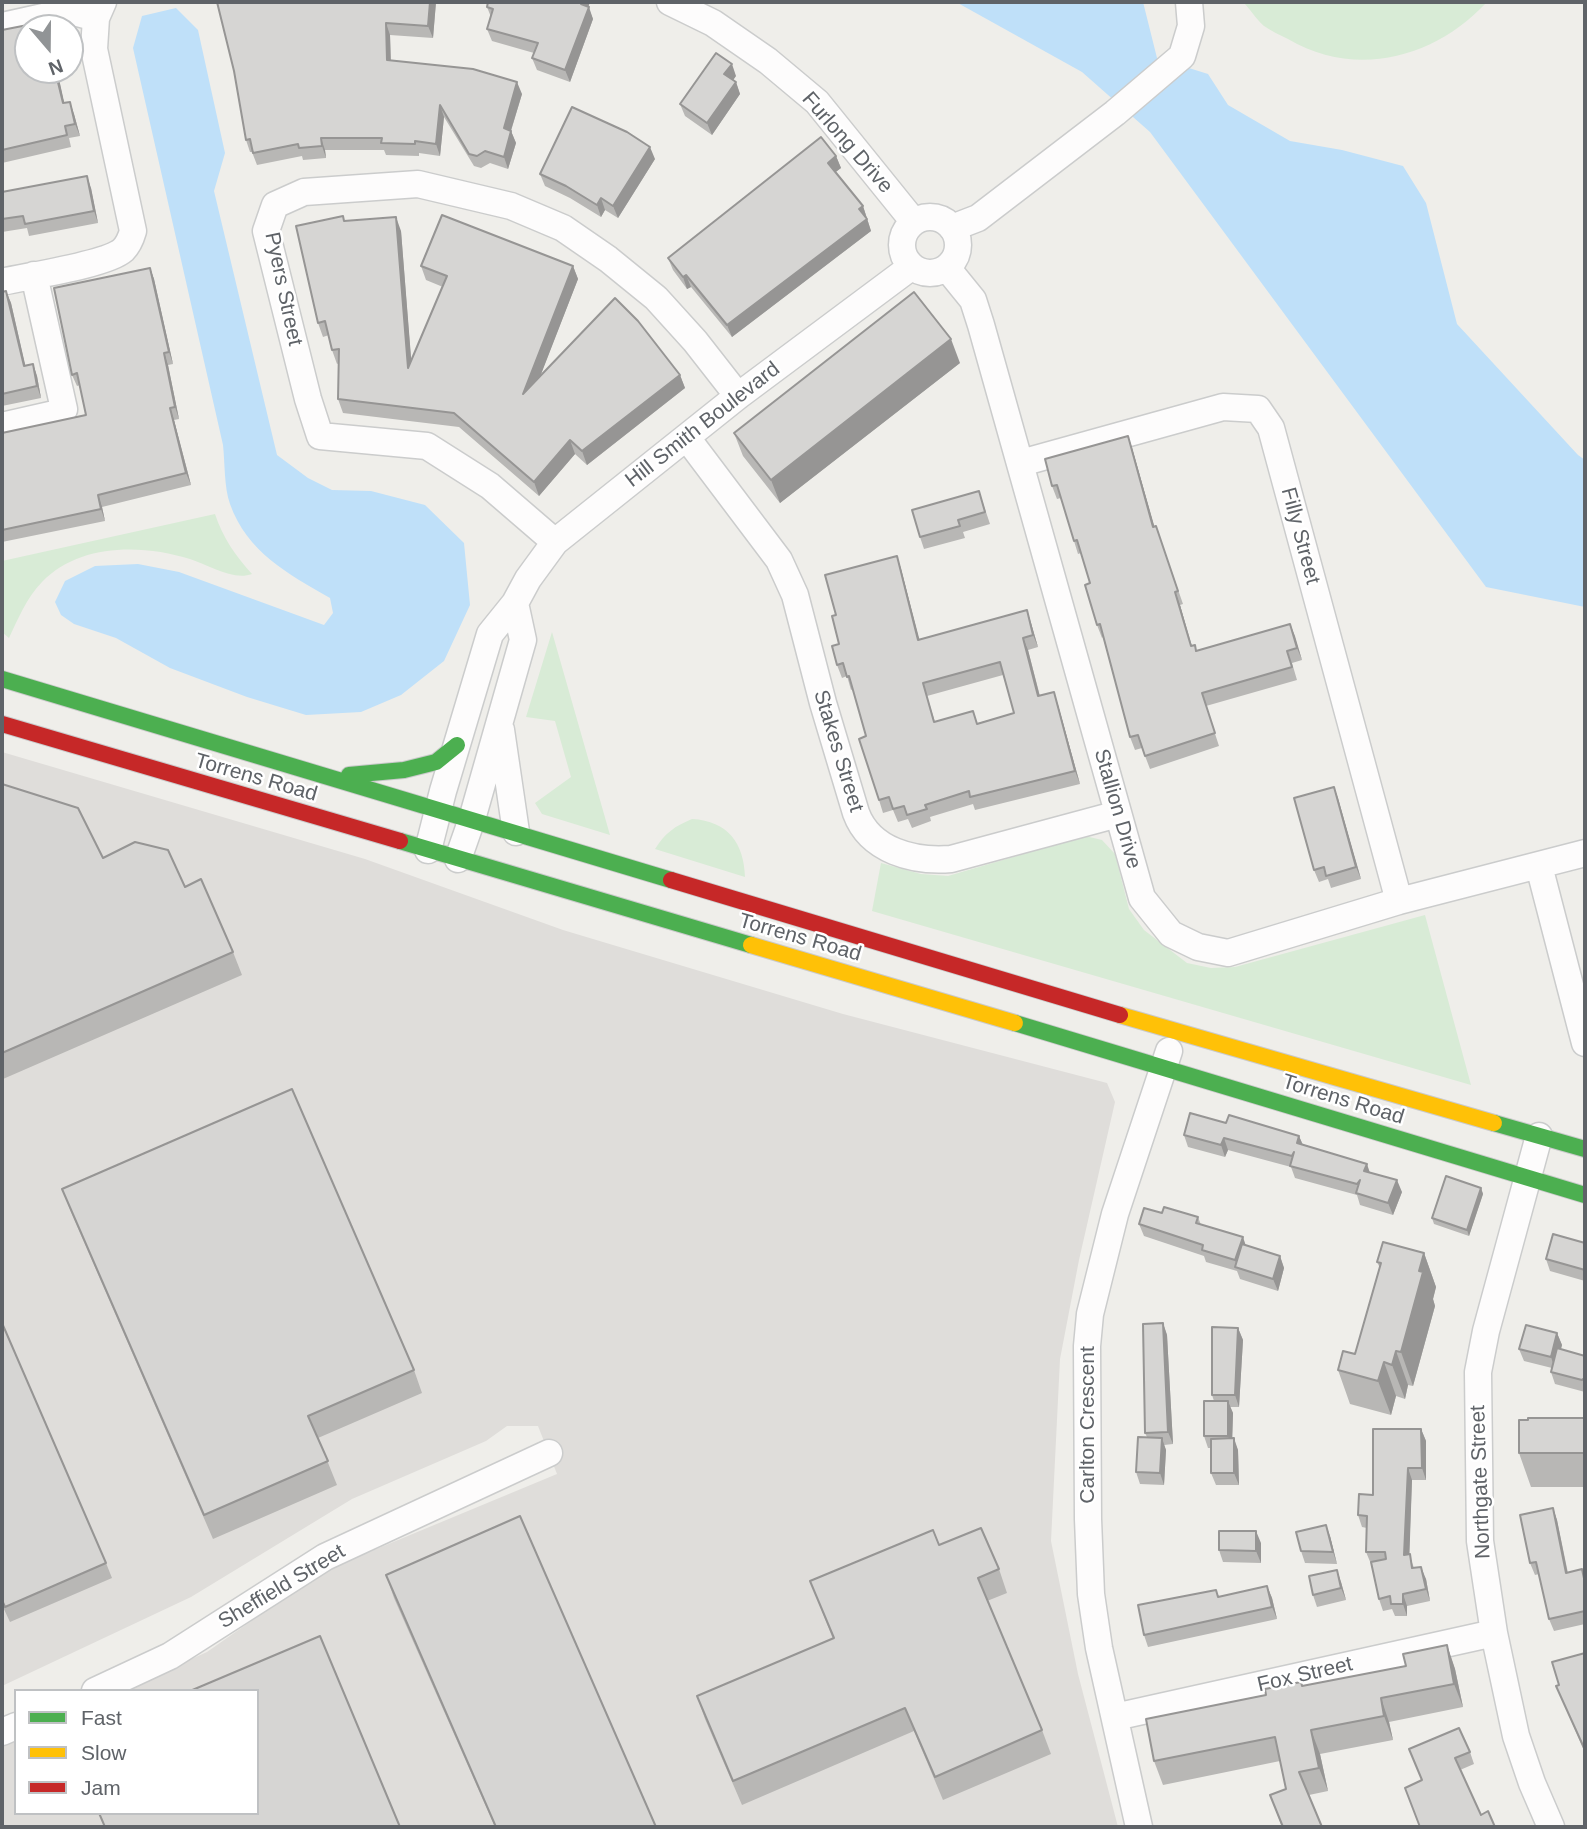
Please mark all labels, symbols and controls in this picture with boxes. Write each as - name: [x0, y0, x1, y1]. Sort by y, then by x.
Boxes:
- north arrow: [14, 14, 84, 84]
- text: N: [46, 55, 66, 80]
- street label: Furlong Drive: [796, 87, 898, 199]
- street label: Pyers Street: [259, 230, 307, 348]
- street label: Hill Smith Boulevard: [621, 357, 785, 493]
- street label: Filly Street: [1275, 485, 1325, 587]
- street label: Stakes Street: [808, 687, 868, 815]
- street label: Stallion Drive: [1088, 746, 1146, 872]
- street label: Torrens Road: [192, 749, 320, 807]
- street label: Torrens Road: [736, 909, 864, 967]
- street label: Torrens Road: [1279, 1070, 1407, 1130]
- street label: Carlton Crescent: [1075, 1346, 1101, 1504]
- street label: Northgate Street: [1466, 1405, 1496, 1559]
- street label: Sheffield Street: [214, 1539, 350, 1635]
- street label: Fox Street: [1255, 1652, 1355, 1698]
- legend: [14, 1689, 259, 1815]
- text: Fast: [81, 1706, 122, 1729]
- text: Slow: [81, 1741, 127, 1764]
- text: Jam: [81, 1776, 121, 1799]

